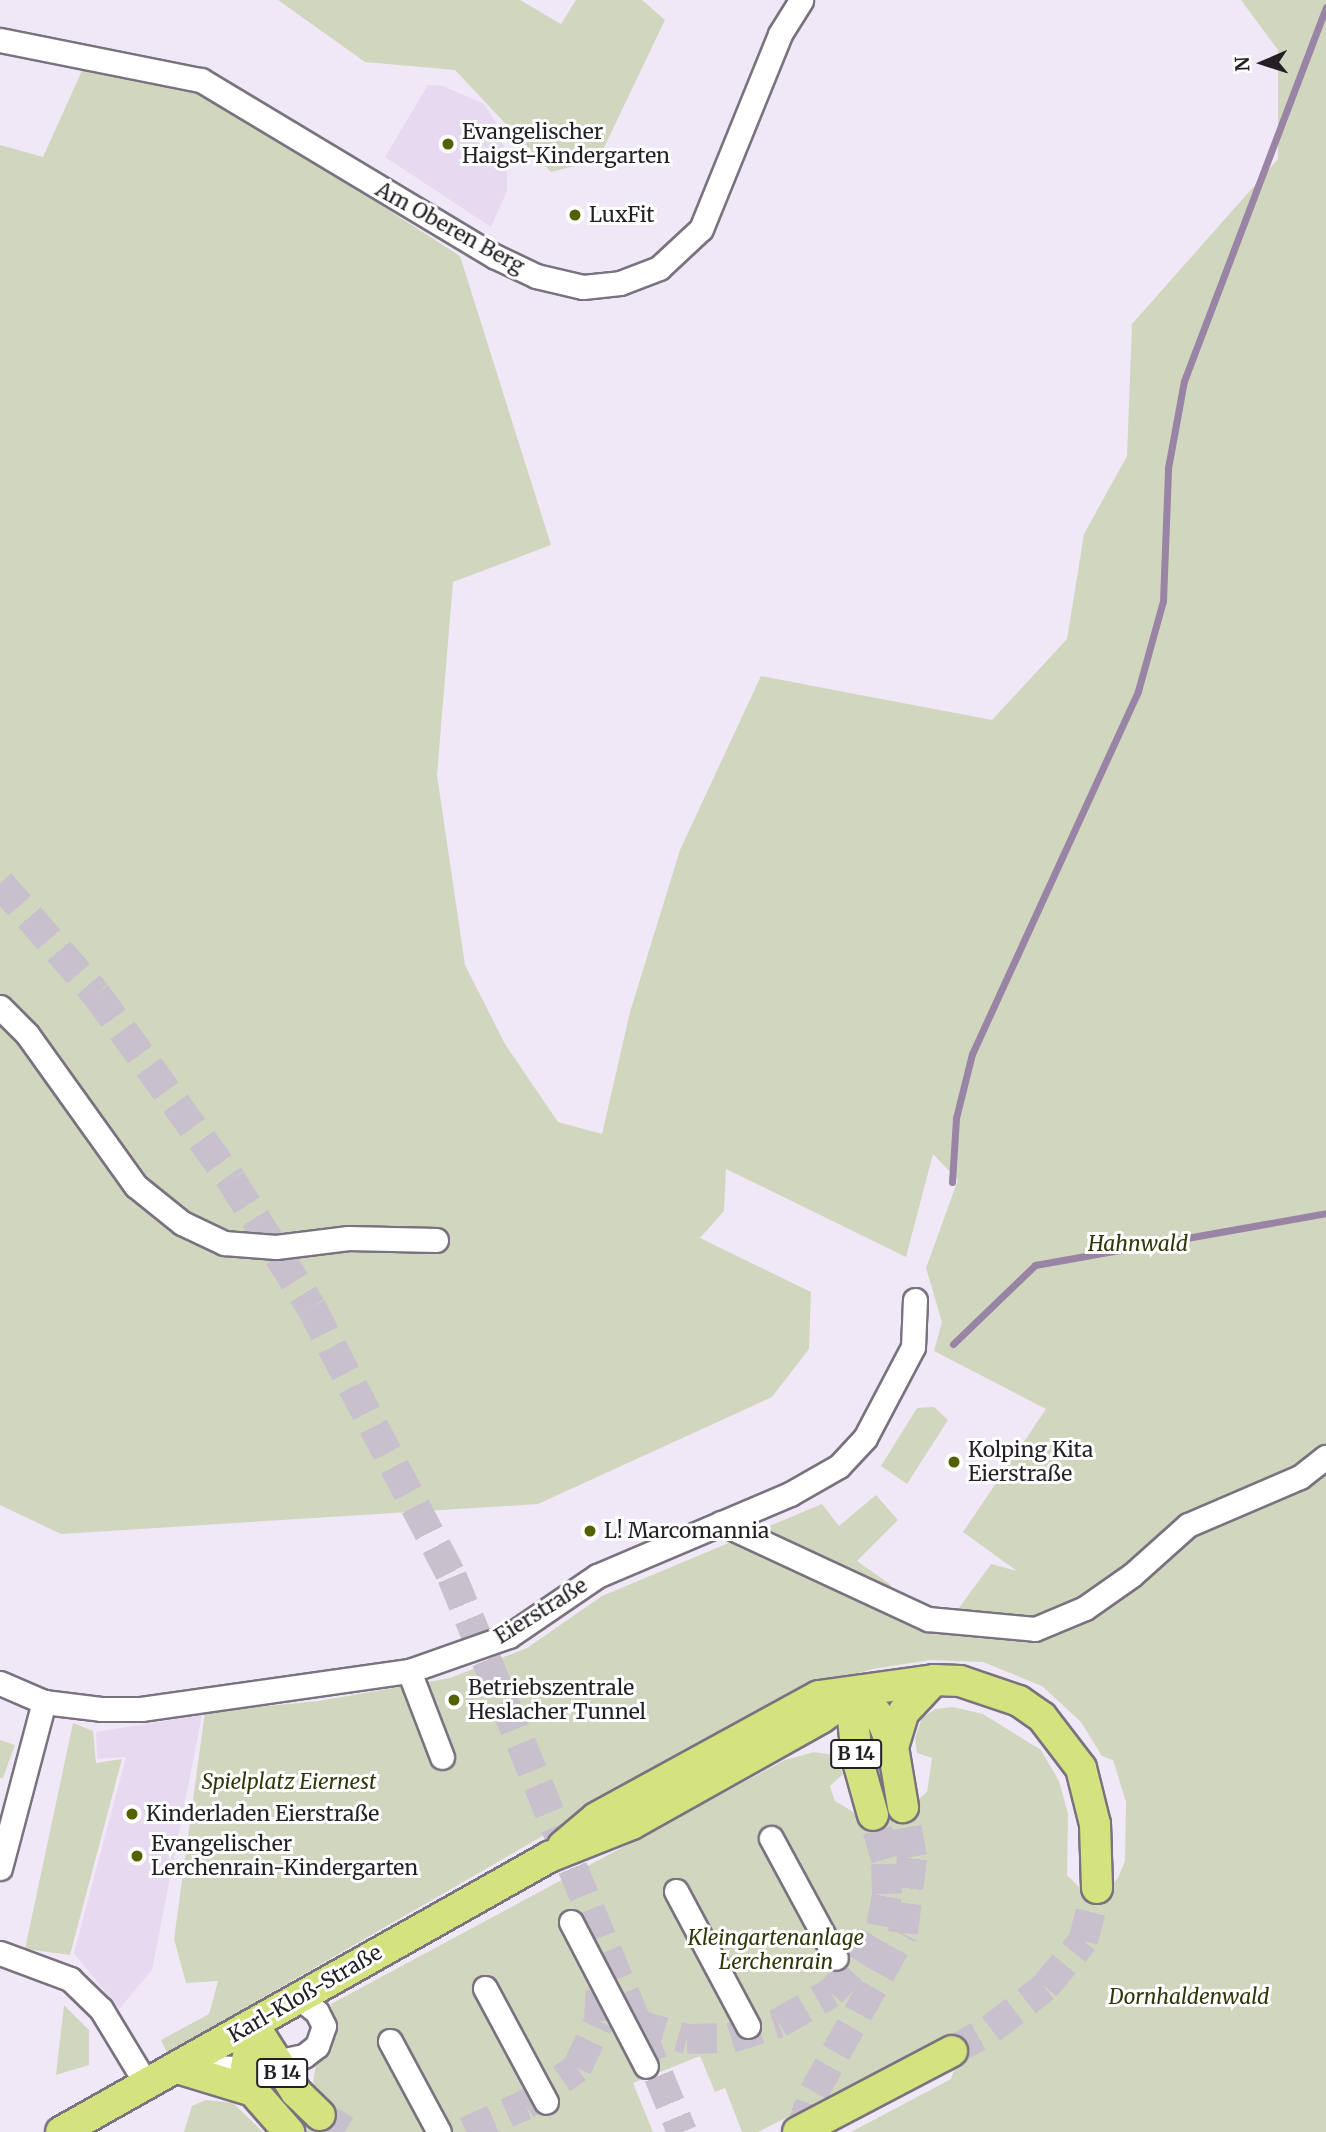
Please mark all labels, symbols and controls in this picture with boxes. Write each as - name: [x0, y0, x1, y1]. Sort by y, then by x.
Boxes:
- north arrow: [1228, 28, 1298, 98]
- text: N: [1230, 56, 1254, 72]
- place label: Evangelischer Haigst-Kindergarten: [462, 119, 670, 169]
- marker: Evangelischer Haigst-Kindergarten: [440, 136, 456, 152]
- street label: Am Oberen Berg: [371, 177, 529, 279]
- place label: LuxFit: [589, 202, 654, 228]
- marker: LuxFit: [567, 207, 583, 223]
- park label: Hahnwald: [1088, 1231, 1188, 1257]
- place label: Kolping Kita Eierstraße: [968, 1437, 1093, 1487]
- marker: Kolping Kita Eierstraße: [946, 1454, 962, 1470]
- place label: L! Marcomannia: [604, 1518, 769, 1544]
- marker: L! Marcomannia: [582, 1523, 598, 1539]
- street label: Eierstraße: [490, 1573, 592, 1649]
- place label: Betriebszentrale Heslacher Tunnel: [468, 1675, 646, 1725]
- marker: Betriebszentrale Heslacher Tunnel: [446, 1692, 462, 1708]
- road number: B 14: [830, 1738, 882, 1770]
- park label: Spielplatz Eiernest: [202, 1769, 376, 1795]
- place label: Kinderladen Eierstraße: [146, 1801, 379, 1827]
- marker: Kinderladen Eierstraße: [124, 1806, 140, 1822]
- place label: Evangelischer Lerchenrain-Kindergarten: [151, 1831, 418, 1881]
- marker: Evangelischer Lerchenrain-Kindergarten: [129, 1848, 145, 1864]
- park label: Kleingartenanlage Lerchenrain: [688, 1925, 864, 1975]
- street label: Karl-Kloß-Straße: [224, 1940, 386, 2048]
- park label: Dornhaldenwald: [1109, 1984, 1269, 2010]
- road number: B 14: [256, 2058, 308, 2088]

